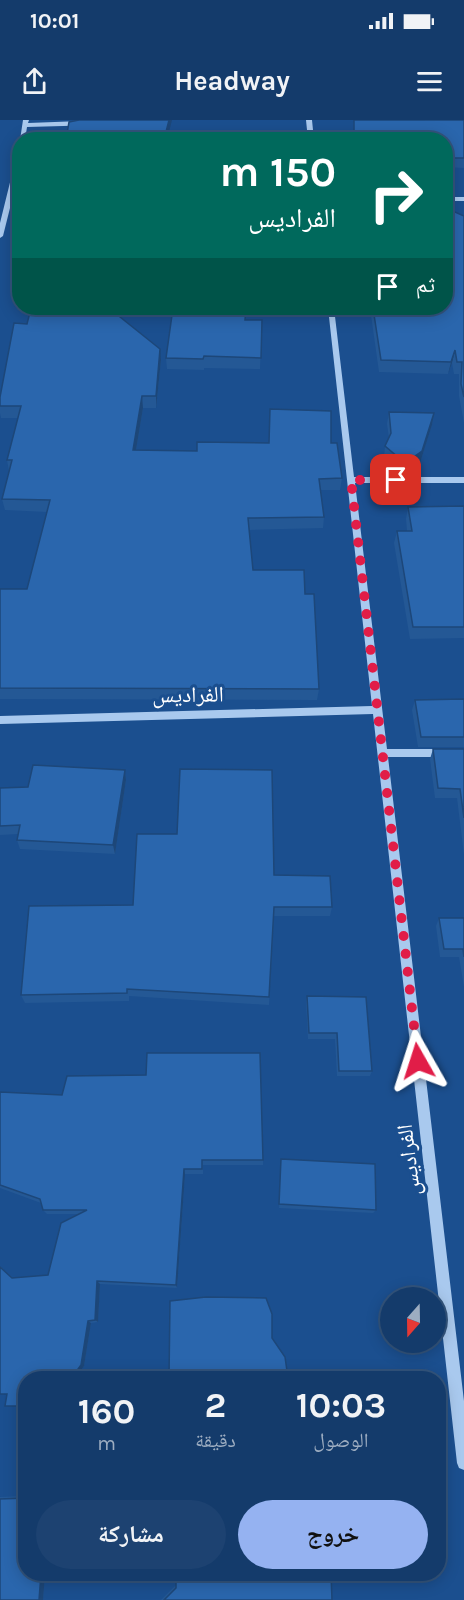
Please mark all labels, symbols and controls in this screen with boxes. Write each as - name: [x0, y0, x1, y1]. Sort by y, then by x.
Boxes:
- text: 10:01: [30, 8, 79, 34]
- icon: share: [18, 65, 51, 98]
- text: Headway: [174, 65, 290, 97]
- icon: menu: [413, 65, 446, 98]
- text: 150 m: [220, 147, 336, 197]
- icon: right: [357, 156, 435, 234]
- text: الفراديس: [248, 202, 336, 234]
- icon: arrive: [371, 270, 404, 303]
- text: ثم: [416, 272, 435, 298]
- pin: [370, 454, 421, 505]
- icon: arrive: [379, 463, 412, 496]
- street label: الفراديس: [152, 681, 224, 709]
- position arrow: [386, 1029, 450, 1093]
- street label: الفراديس: [392, 1123, 426, 1197]
- north arrow: [380, 1287, 446, 1353]
- map controls: [380, 1287, 446, 1353]
- text: 2: [205, 1384, 226, 1426]
- text: 10:03: [296, 1384, 386, 1426]
- text: 160: [78, 1390, 135, 1432]
- text: دقيقة: [195, 1429, 236, 1452]
- text: الوصول: [313, 1429, 369, 1452]
- text: m: [97, 1432, 116, 1455]
- button: مشاركة: [36, 1500, 226, 1569]
- button: خروج: [238, 1500, 428, 1569]

